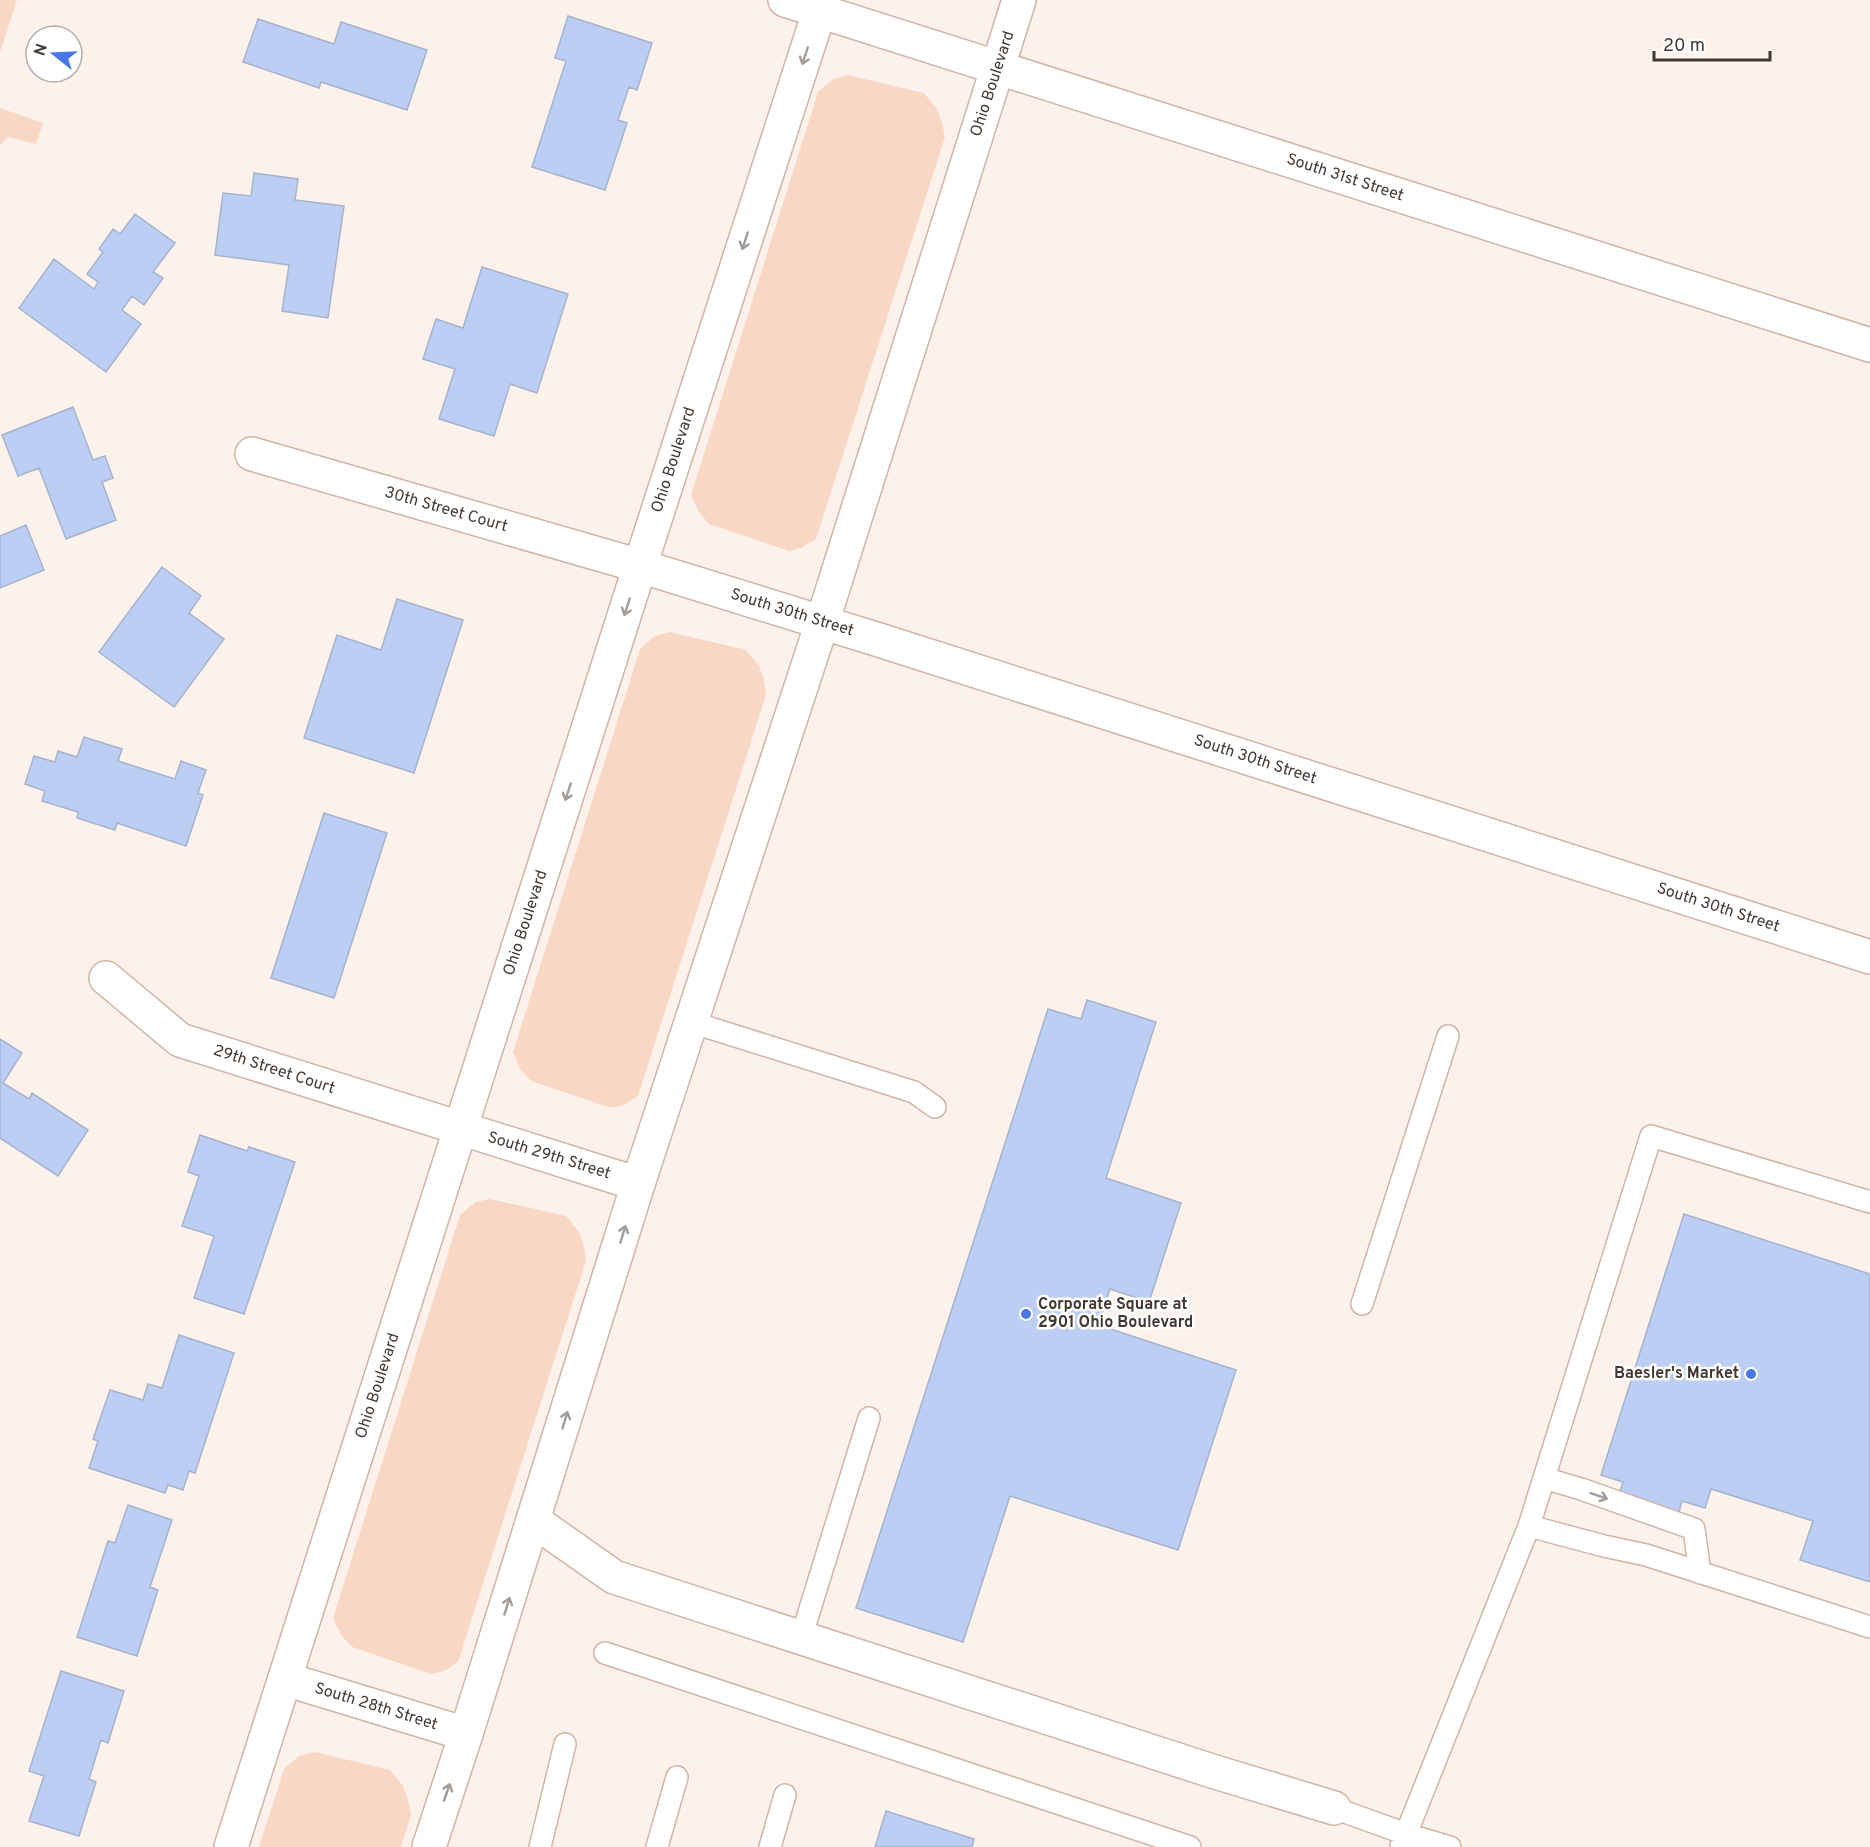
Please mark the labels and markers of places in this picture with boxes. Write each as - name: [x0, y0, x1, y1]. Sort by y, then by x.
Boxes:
- place label: Corporate Square at 2901 Ohio Boulevard: [1038, 1295, 1193, 1333]
- marker: Corporate Square at 2901 Ohio Boulevard: [1019, 1307, 1033, 1321]
- place label: Baesler's Market: [1614, 1364, 1739, 1384]
- marker: Baesler's Market: [1744, 1367, 1758, 1381]

